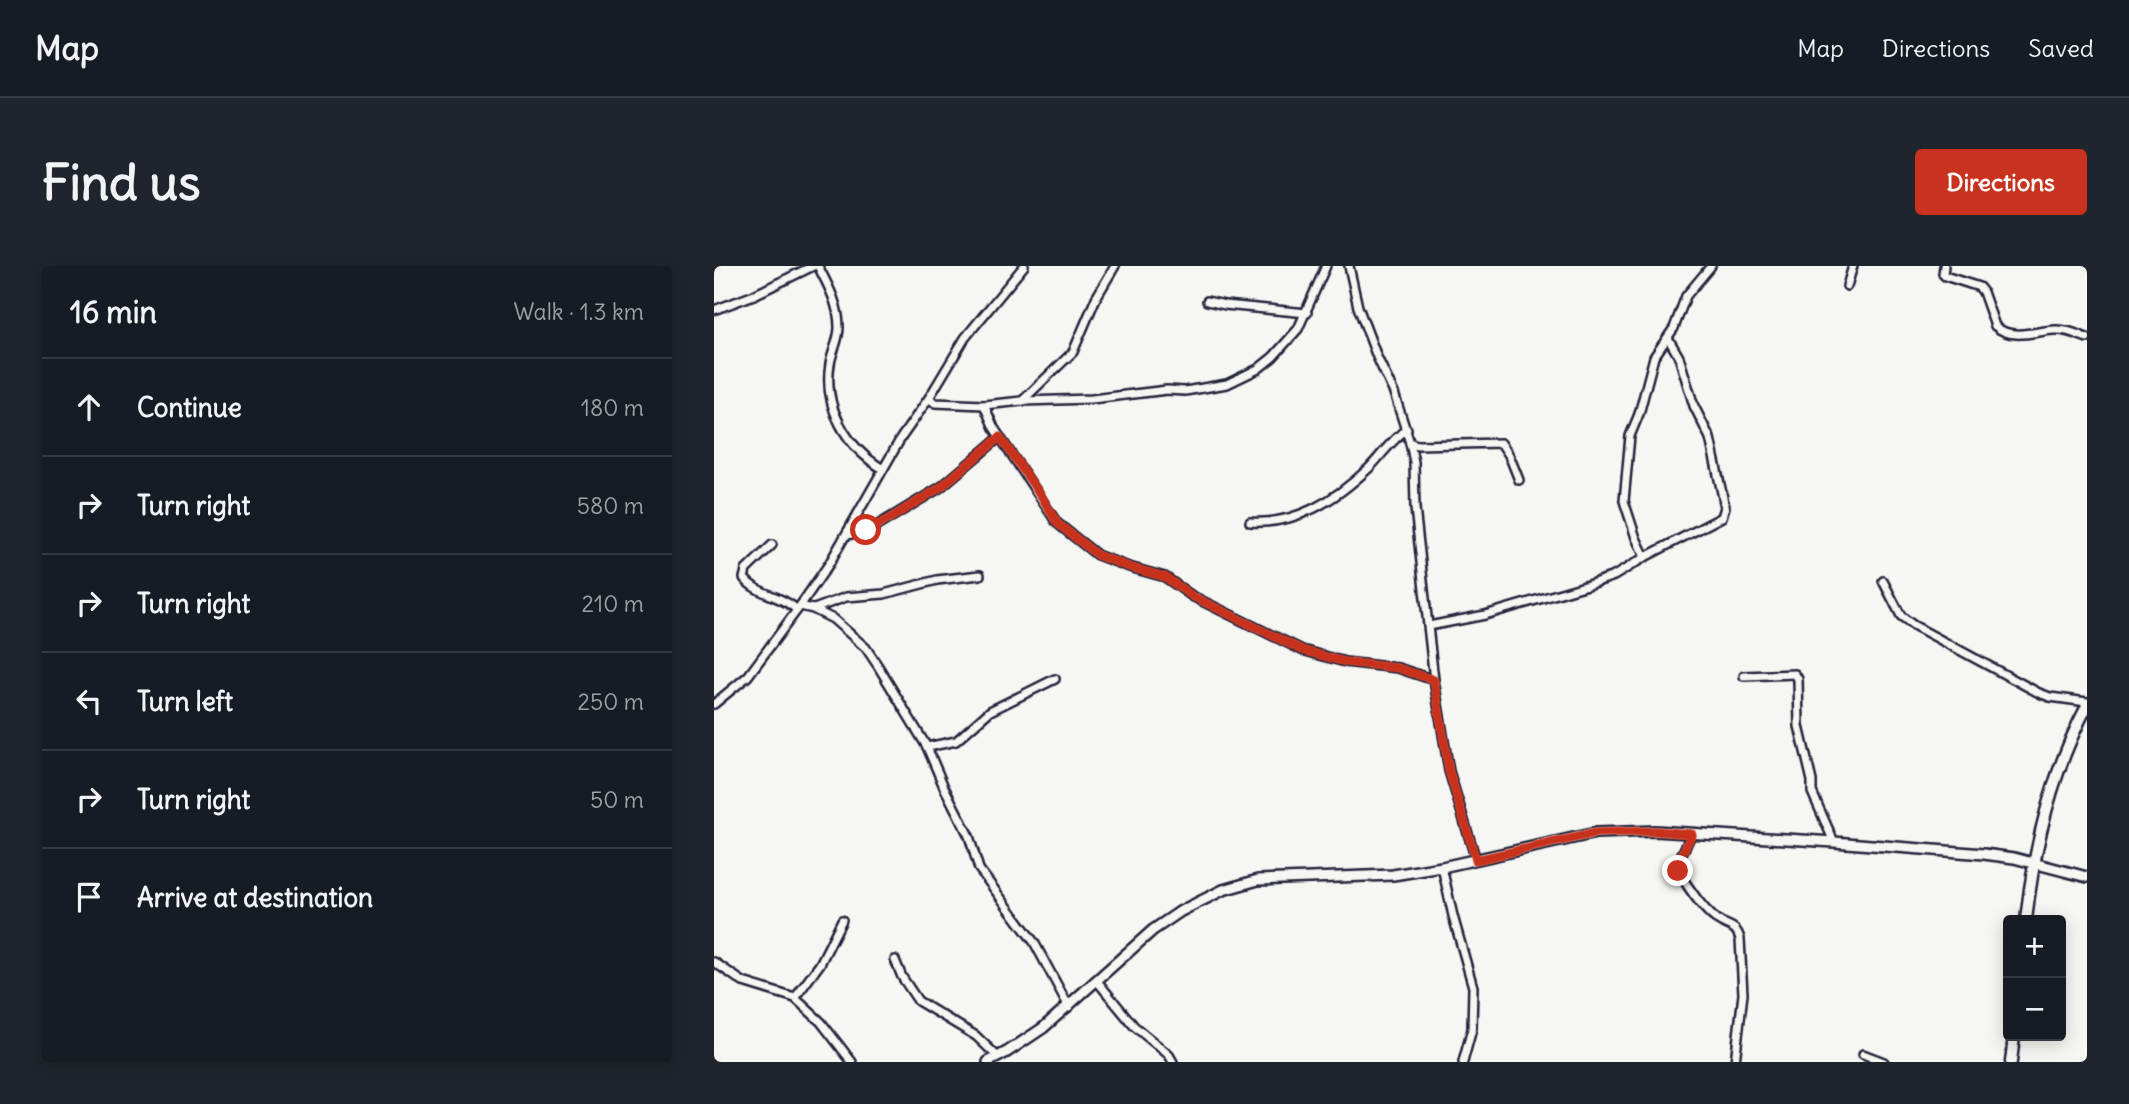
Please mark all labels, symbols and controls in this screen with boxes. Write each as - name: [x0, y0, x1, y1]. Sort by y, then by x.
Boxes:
- text: Map: [35, 27, 99, 69]
- text: Map: [1797, 33, 1844, 63]
- text: Directions: [1882, 33, 1990, 63]
- text: Saved: [2028, 33, 2094, 63]
- button: Directions: [1915, 149, 2087, 215]
- text: Find us: [42, 152, 200, 213]
- text: 16 min: [70, 293, 157, 331]
- text: Walk · 1.3 km: [513, 297, 644, 326]
- icon: ahead: [70, 388, 108, 426]
- text: Continue: [137, 391, 242, 424]
- text: 180 m: [581, 393, 644, 422]
- icon: right: [70, 486, 108, 524]
- text: Turn right: [137, 489, 250, 522]
- text: 580 m: [577, 491, 644, 520]
- route start: [850, 514, 881, 545]
- icon: right: [70, 584, 108, 622]
- text: Turn right: [137, 587, 250, 620]
- text: 210 m: [581, 589, 644, 618]
- icon: left: [70, 682, 108, 720]
- text: Turn left: [137, 685, 233, 718]
- text: 250 m: [577, 687, 644, 716]
- icon: right: [70, 780, 108, 818]
- text: Turn right: [137, 783, 250, 816]
- text: 50 m: [590, 785, 644, 814]
- route end: [1662, 855, 1693, 886]
- icon: arrive: [70, 878, 108, 916]
- text: Arrive at destination: [137, 881, 373, 914]
- map controls: [2003, 915, 2066, 1041]
- button: +: [2003, 915, 2066, 978]
- button: −: [2003, 978, 2066, 1041]

